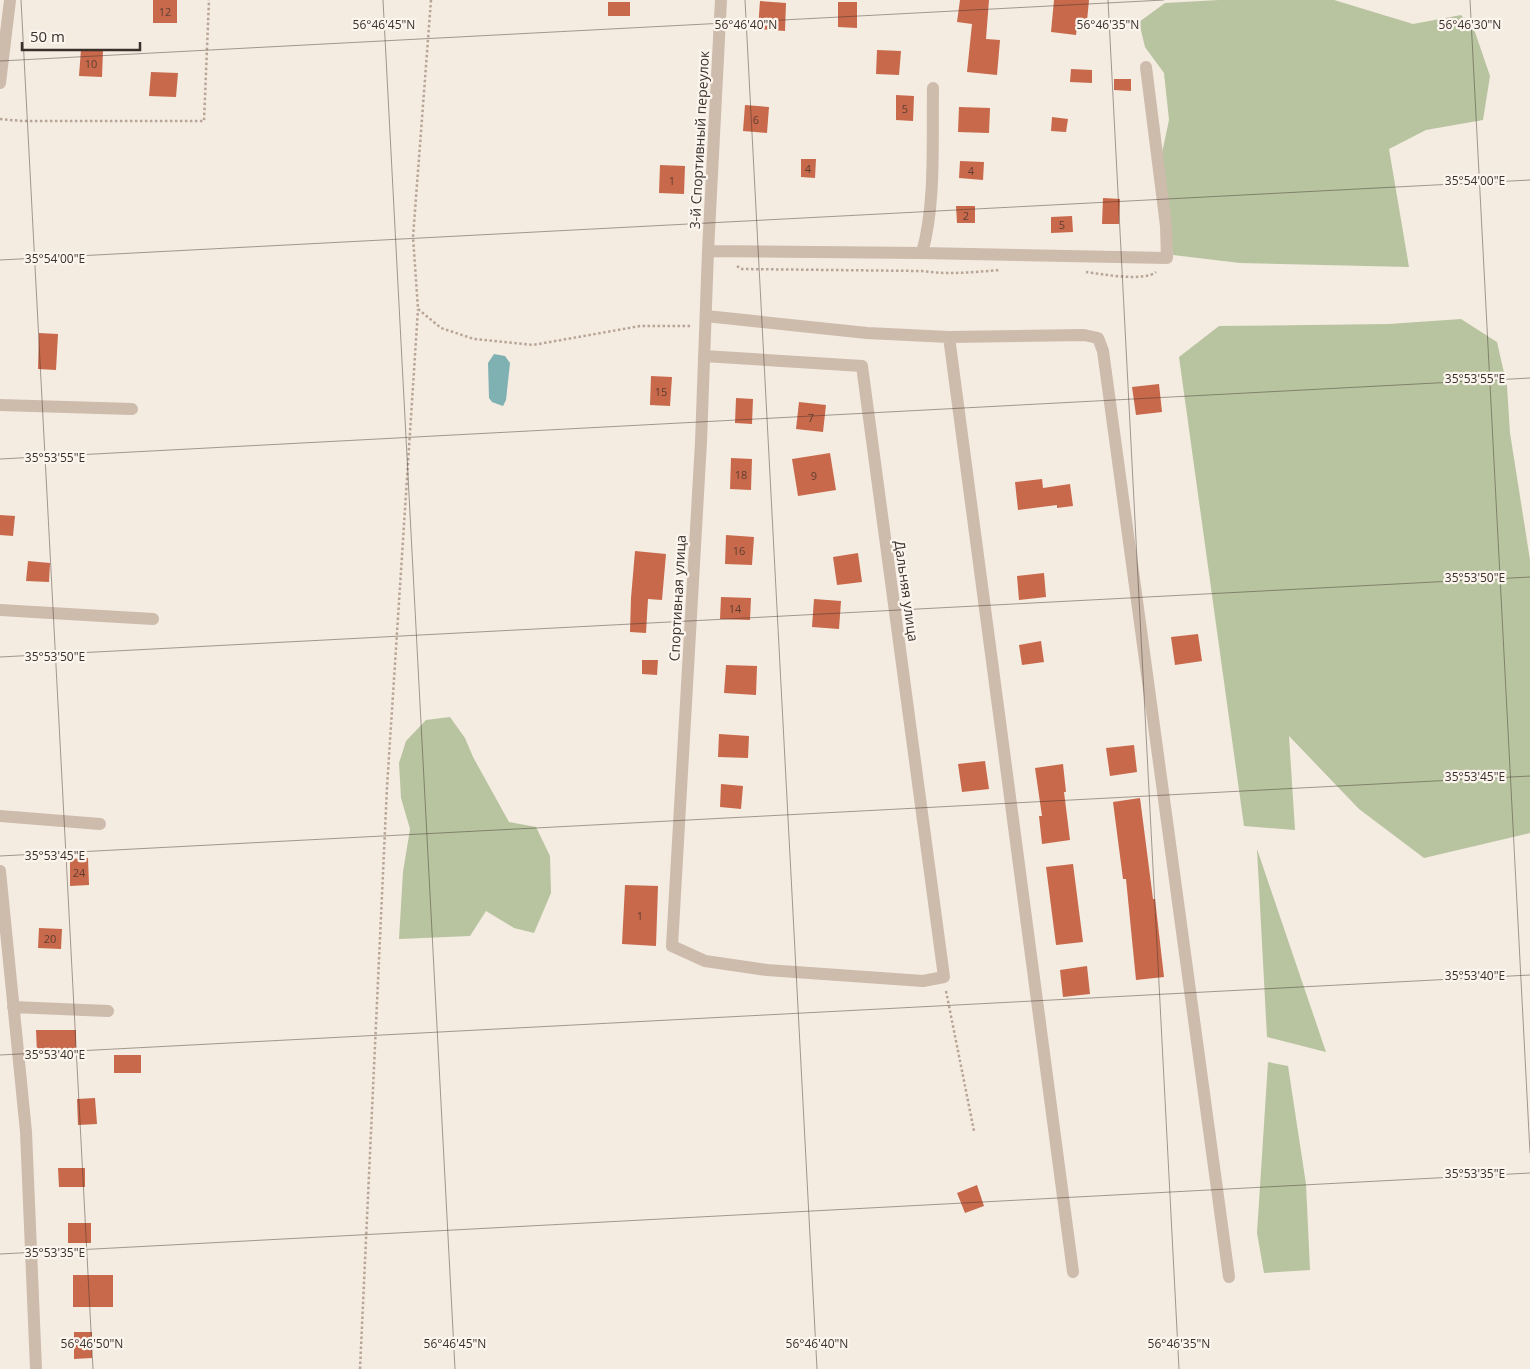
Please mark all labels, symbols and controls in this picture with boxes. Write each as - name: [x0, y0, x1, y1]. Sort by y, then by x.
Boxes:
- house number: 12: [159, 4, 171, 19]
- text: 56°46'45"N: [353, 16, 415, 33]
- text: 56°46'40"N: [715, 16, 777, 33]
- text: 56°46'35"N: [1077, 16, 1139, 33]
- text: 56°46'30"N: [1439, 16, 1501, 33]
- scale bar: [22, 20, 140, 52]
- text: 50 m: [30, 26, 65, 46]
- street label: 3-й Спортивный переулок: [685, 49, 713, 230]
- house number: 10: [85, 56, 97, 71]
- house number: 5: [902, 101, 908, 116]
- house number: 6: [753, 112, 759, 127]
- house number: 4: [805, 161, 812, 176]
- house number: 4: [968, 163, 975, 178]
- text: 35°54'00"E: [1445, 172, 1505, 189]
- house number: 1: [669, 173, 675, 188]
- house number: 2: [963, 208, 969, 223]
- house number: 5: [1059, 217, 1065, 232]
- text: 35°54'00"E: [25, 250, 85, 267]
- text: 35°53'55"E: [1445, 370, 1505, 387]
- house number: 15: [655, 384, 667, 399]
- house number: 7: [808, 410, 814, 425]
- text: 35°53'55"E: [25, 449, 85, 466]
- house number: 18: [735, 467, 747, 482]
- house number: 9: [811, 468, 817, 483]
- street label: Спортивная улица: [664, 534, 690, 662]
- street label: Дальняя улица: [890, 539, 924, 643]
- house number: 16: [733, 543, 745, 558]
- text: 35°53'50"E: [1445, 569, 1505, 586]
- house number: 14: [729, 601, 742, 616]
- text: 35°53'50"E: [25, 648, 85, 665]
- text: 35°53'45"E: [1445, 768, 1505, 785]
- text: 35°53'45"E: [25, 847, 85, 864]
- house number: 24: [73, 865, 86, 880]
- house number: 1: [637, 908, 643, 923]
- house number: 20: [44, 931, 56, 946]
- text: 35°53'40"E: [1445, 967, 1505, 984]
- text: 35°53'40"E: [25, 1046, 85, 1063]
- text: 35°53'35"E: [1445, 1165, 1505, 1182]
- text: 35°53'35"E: [25, 1244, 85, 1261]
- text: 56°46'50"N: [61, 1335, 123, 1352]
- text: 56°46'45"N: [424, 1335, 486, 1352]
- text: 56°46'40"N: [786, 1335, 848, 1352]
- text: 56°46'35"N: [1148, 1335, 1210, 1352]

